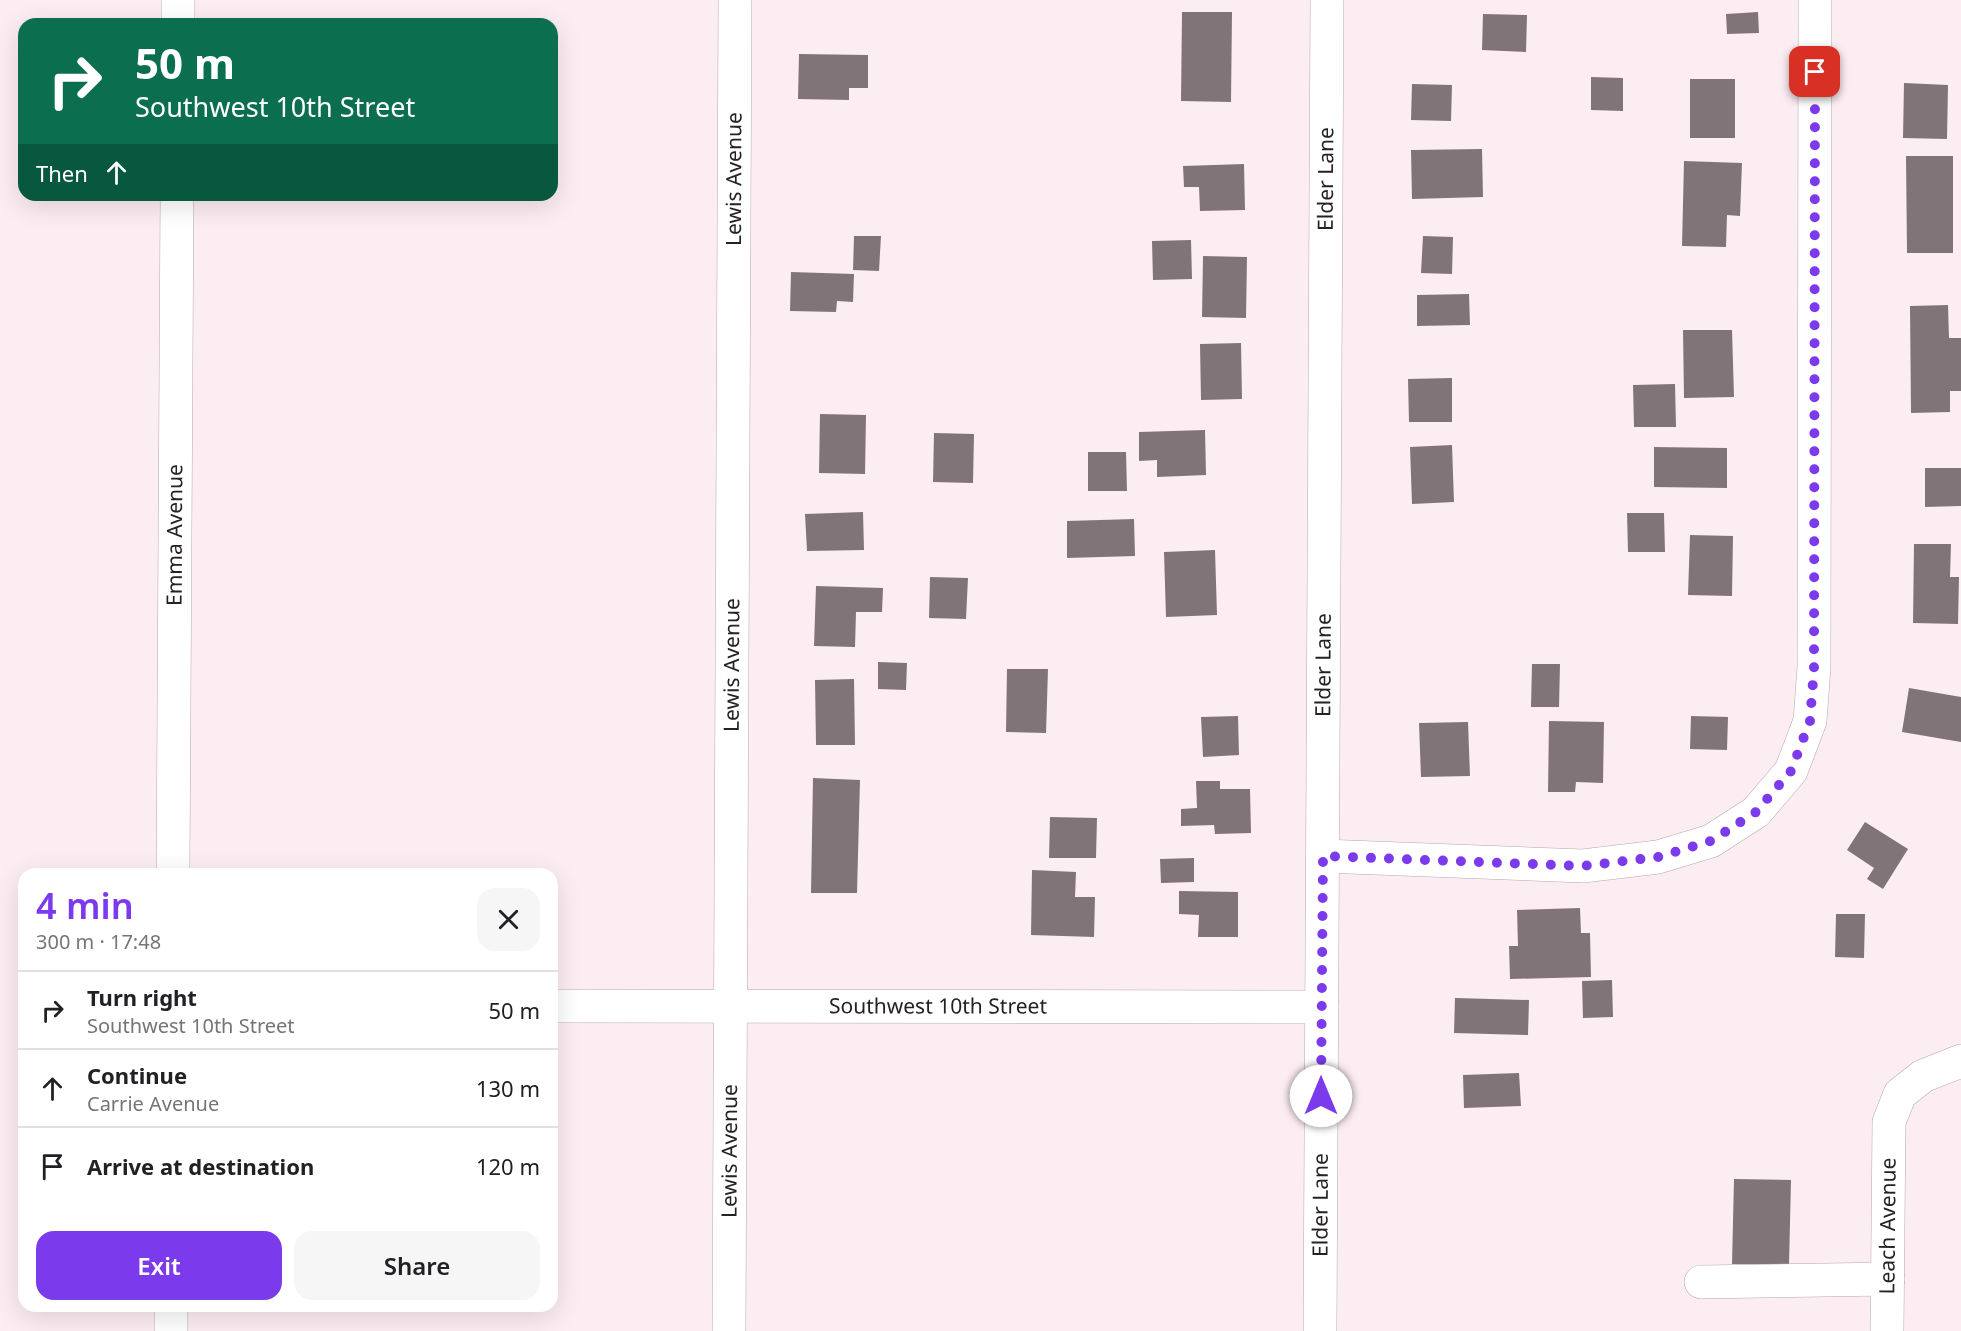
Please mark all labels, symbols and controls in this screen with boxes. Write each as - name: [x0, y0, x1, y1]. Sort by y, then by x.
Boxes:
- text: 50 m: [135, 34, 235, 91]
- icon: right: [36, 42, 114, 120]
- pin: [1789, 46, 1840, 97]
- icon: arrive: [1798, 55, 1831, 88]
- text: Southwest 10th Street: [135, 88, 415, 125]
- street label: Lewis Avenue: [719, 112, 747, 246]
- street label: Elder Lane: [1311, 127, 1339, 231]
- icon: ahead: [100, 156, 133, 189]
- text: Then: [36, 158, 88, 188]
- street label: Emma Avenue: [160, 464, 188, 606]
- street label: Lewis Avenue: [717, 598, 745, 732]
- street label: Elder Lane: [1308, 613, 1337, 717]
- text: 4 min: [36, 881, 134, 930]
- button: close: [477, 888, 540, 951]
- text: 300 m · 17:48: [36, 928, 161, 955]
- text: Turn right: [87, 982, 197, 1012]
- street label: Southwest 10th Street: [829, 991, 1047, 1020]
- icon: right: [36, 994, 69, 1027]
- text: 50 m: [489, 995, 540, 1025]
- text: Southwest 10th Street: [87, 1012, 295, 1039]
- text: Continue: [87, 1060, 187, 1090]
- position arrow: [1289, 1064, 1353, 1128]
- icon: ahead: [36, 1072, 69, 1105]
- text: 130 m: [476, 1073, 540, 1103]
- street label: Lewis Avenue: [715, 1084, 743, 1218]
- text: Carrie Avenue: [87, 1090, 219, 1117]
- icon: arrive: [36, 1150, 69, 1183]
- text: Arrive at destination: [87, 1151, 314, 1181]
- text: 120 m: [476, 1151, 540, 1181]
- street label: Elder Lane: [1305, 1153, 1334, 1257]
- street label: Leach Avenue: [1872, 1157, 1902, 1295]
- button: Exit: [36, 1231, 282, 1300]
- button: Share: [294, 1231, 540, 1300]

